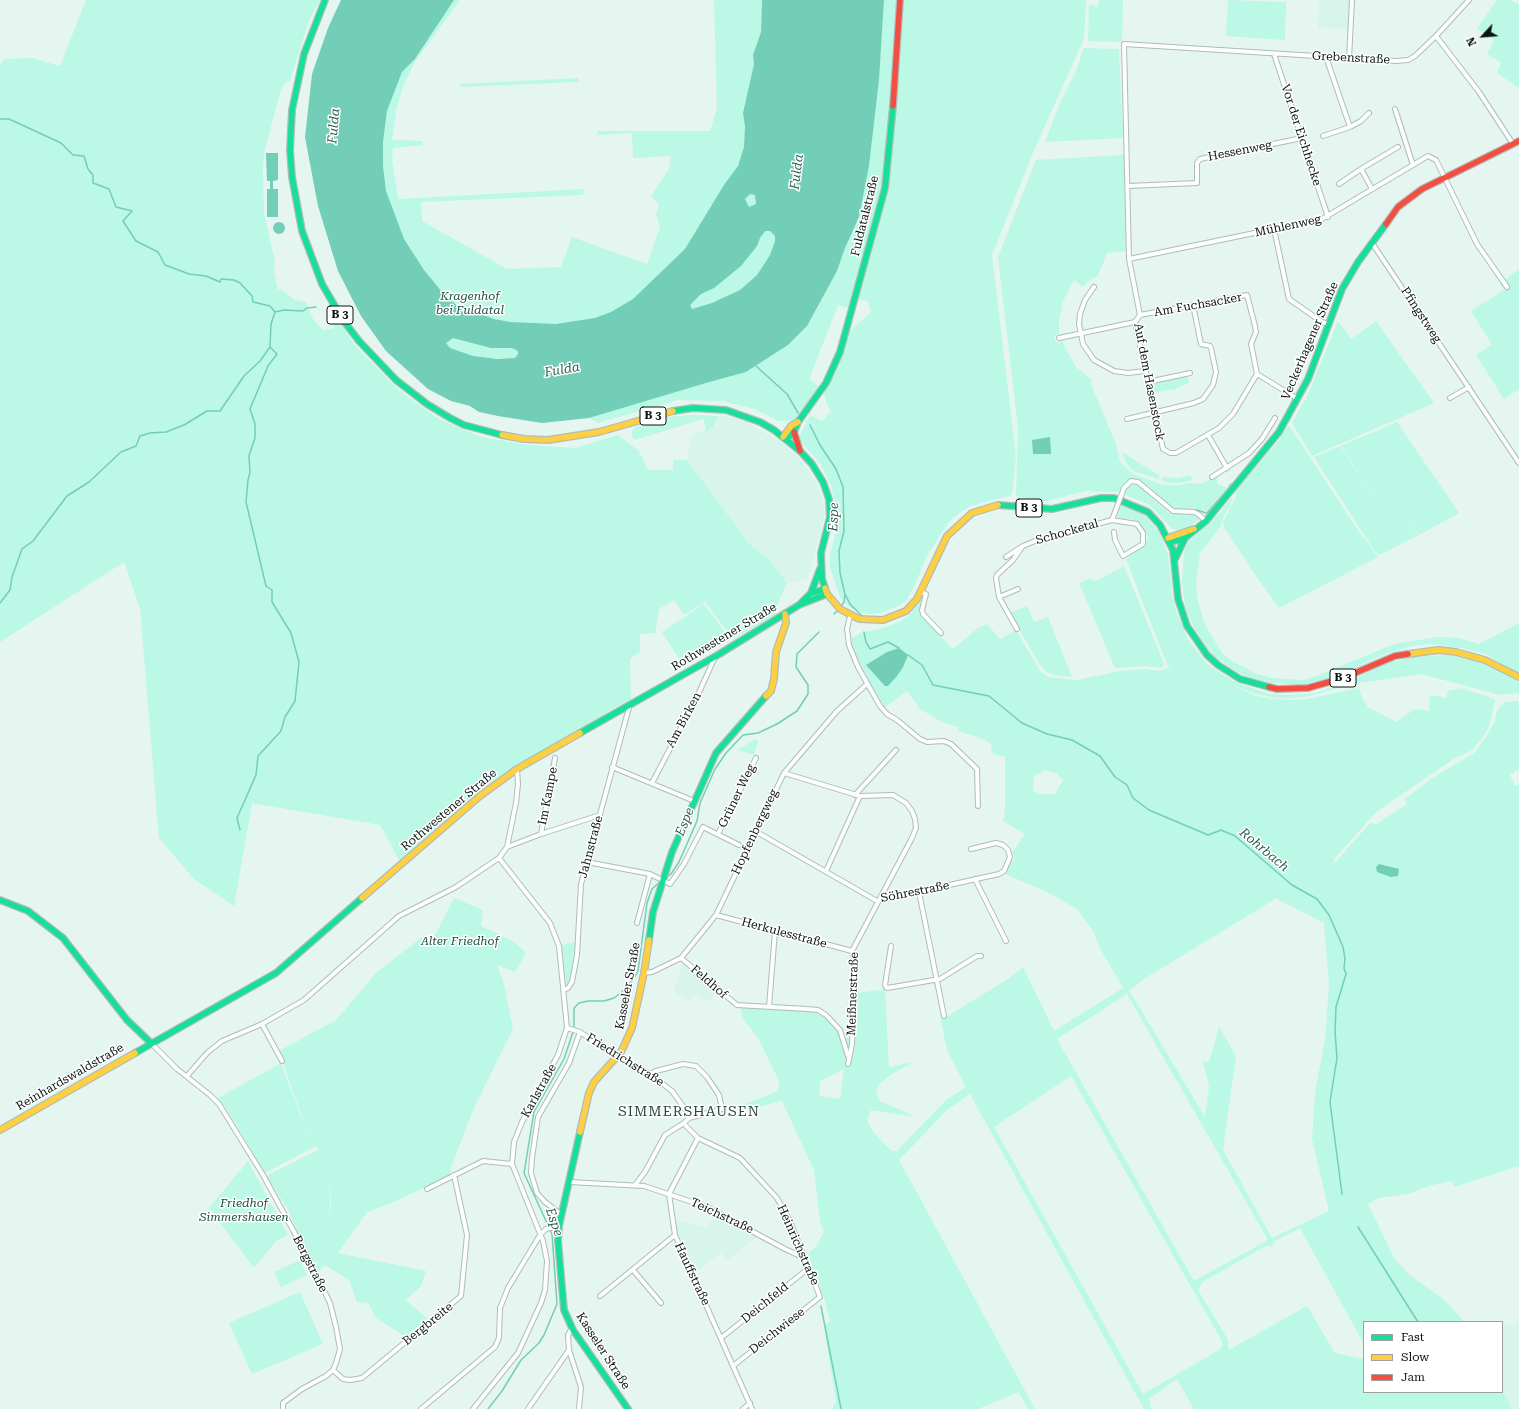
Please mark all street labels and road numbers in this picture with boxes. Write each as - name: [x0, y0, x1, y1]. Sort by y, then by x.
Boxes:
- street label: Grebenstraße: [1312, 49, 1390, 67]
- street label: Vor der Eichhecke: [1278, 82, 1324, 188]
- street label: Hessenweg: [1207, 138, 1273, 164]
- street label: Fuldatalstraße: [848, 174, 882, 258]
- street label: Mühlenweg: [1254, 212, 1322, 240]
- street label: Veckerhagener Straße: [1279, 280, 1341, 402]
- street label: Pfingstweg: [1398, 284, 1444, 346]
- street label: Am Fuchsacker: [1153, 290, 1243, 320]
- road number: B 3: [327, 306, 353, 324]
- street label: Auf dem Hasenstock: [1131, 322, 1167, 442]
- road number: B 3: [640, 407, 666, 425]
- road number: B 3: [1016, 499, 1042, 517]
- street label: Schocketal: [1034, 516, 1100, 548]
- street label: Rothwestener Straße: [669, 600, 779, 674]
- road number: B 3: [1330, 669, 1356, 687]
- street label: Am Birken: [663, 690, 705, 750]
- street label: Grüner Weg: [715, 762, 759, 830]
- street label: Rothwestener Straße: [398, 766, 500, 854]
- street label: Im Kampe: [535, 766, 561, 826]
- street label: Hopfenbergweg: [729, 787, 781, 877]
- street label: Jahnstraße: [576, 814, 606, 880]
- street label: Söhrestraße: [879, 878, 951, 906]
- street label: Herkulesstraße: [740, 915, 828, 951]
- street label: Kasseler Straße: [613, 941, 643, 1031]
- street label: Meißnerstraße: [844, 952, 862, 1036]
- street label: Feldhof: [688, 962, 730, 1002]
- street label: Friedrichstraße: [583, 1030, 667, 1090]
- street label: Reinhardswaldstraße: [14, 1040, 126, 1114]
- street label: Karlstraße: [518, 1062, 560, 1120]
- street label: Teichstraße: [688, 1195, 756, 1237]
- street label: Heinrichstraße: [774, 1202, 822, 1288]
- street label: Bergstraße: [290, 1233, 330, 1295]
- street label: Hauffstraße: [671, 1240, 713, 1308]
- street label: Deichfeld: [738, 1280, 792, 1326]
- street label: Bergbreite: [400, 1299, 456, 1349]
- street label: Deichwiese: [746, 1305, 808, 1357]
- street label: Kasseler Straße: [573, 1310, 633, 1392]

